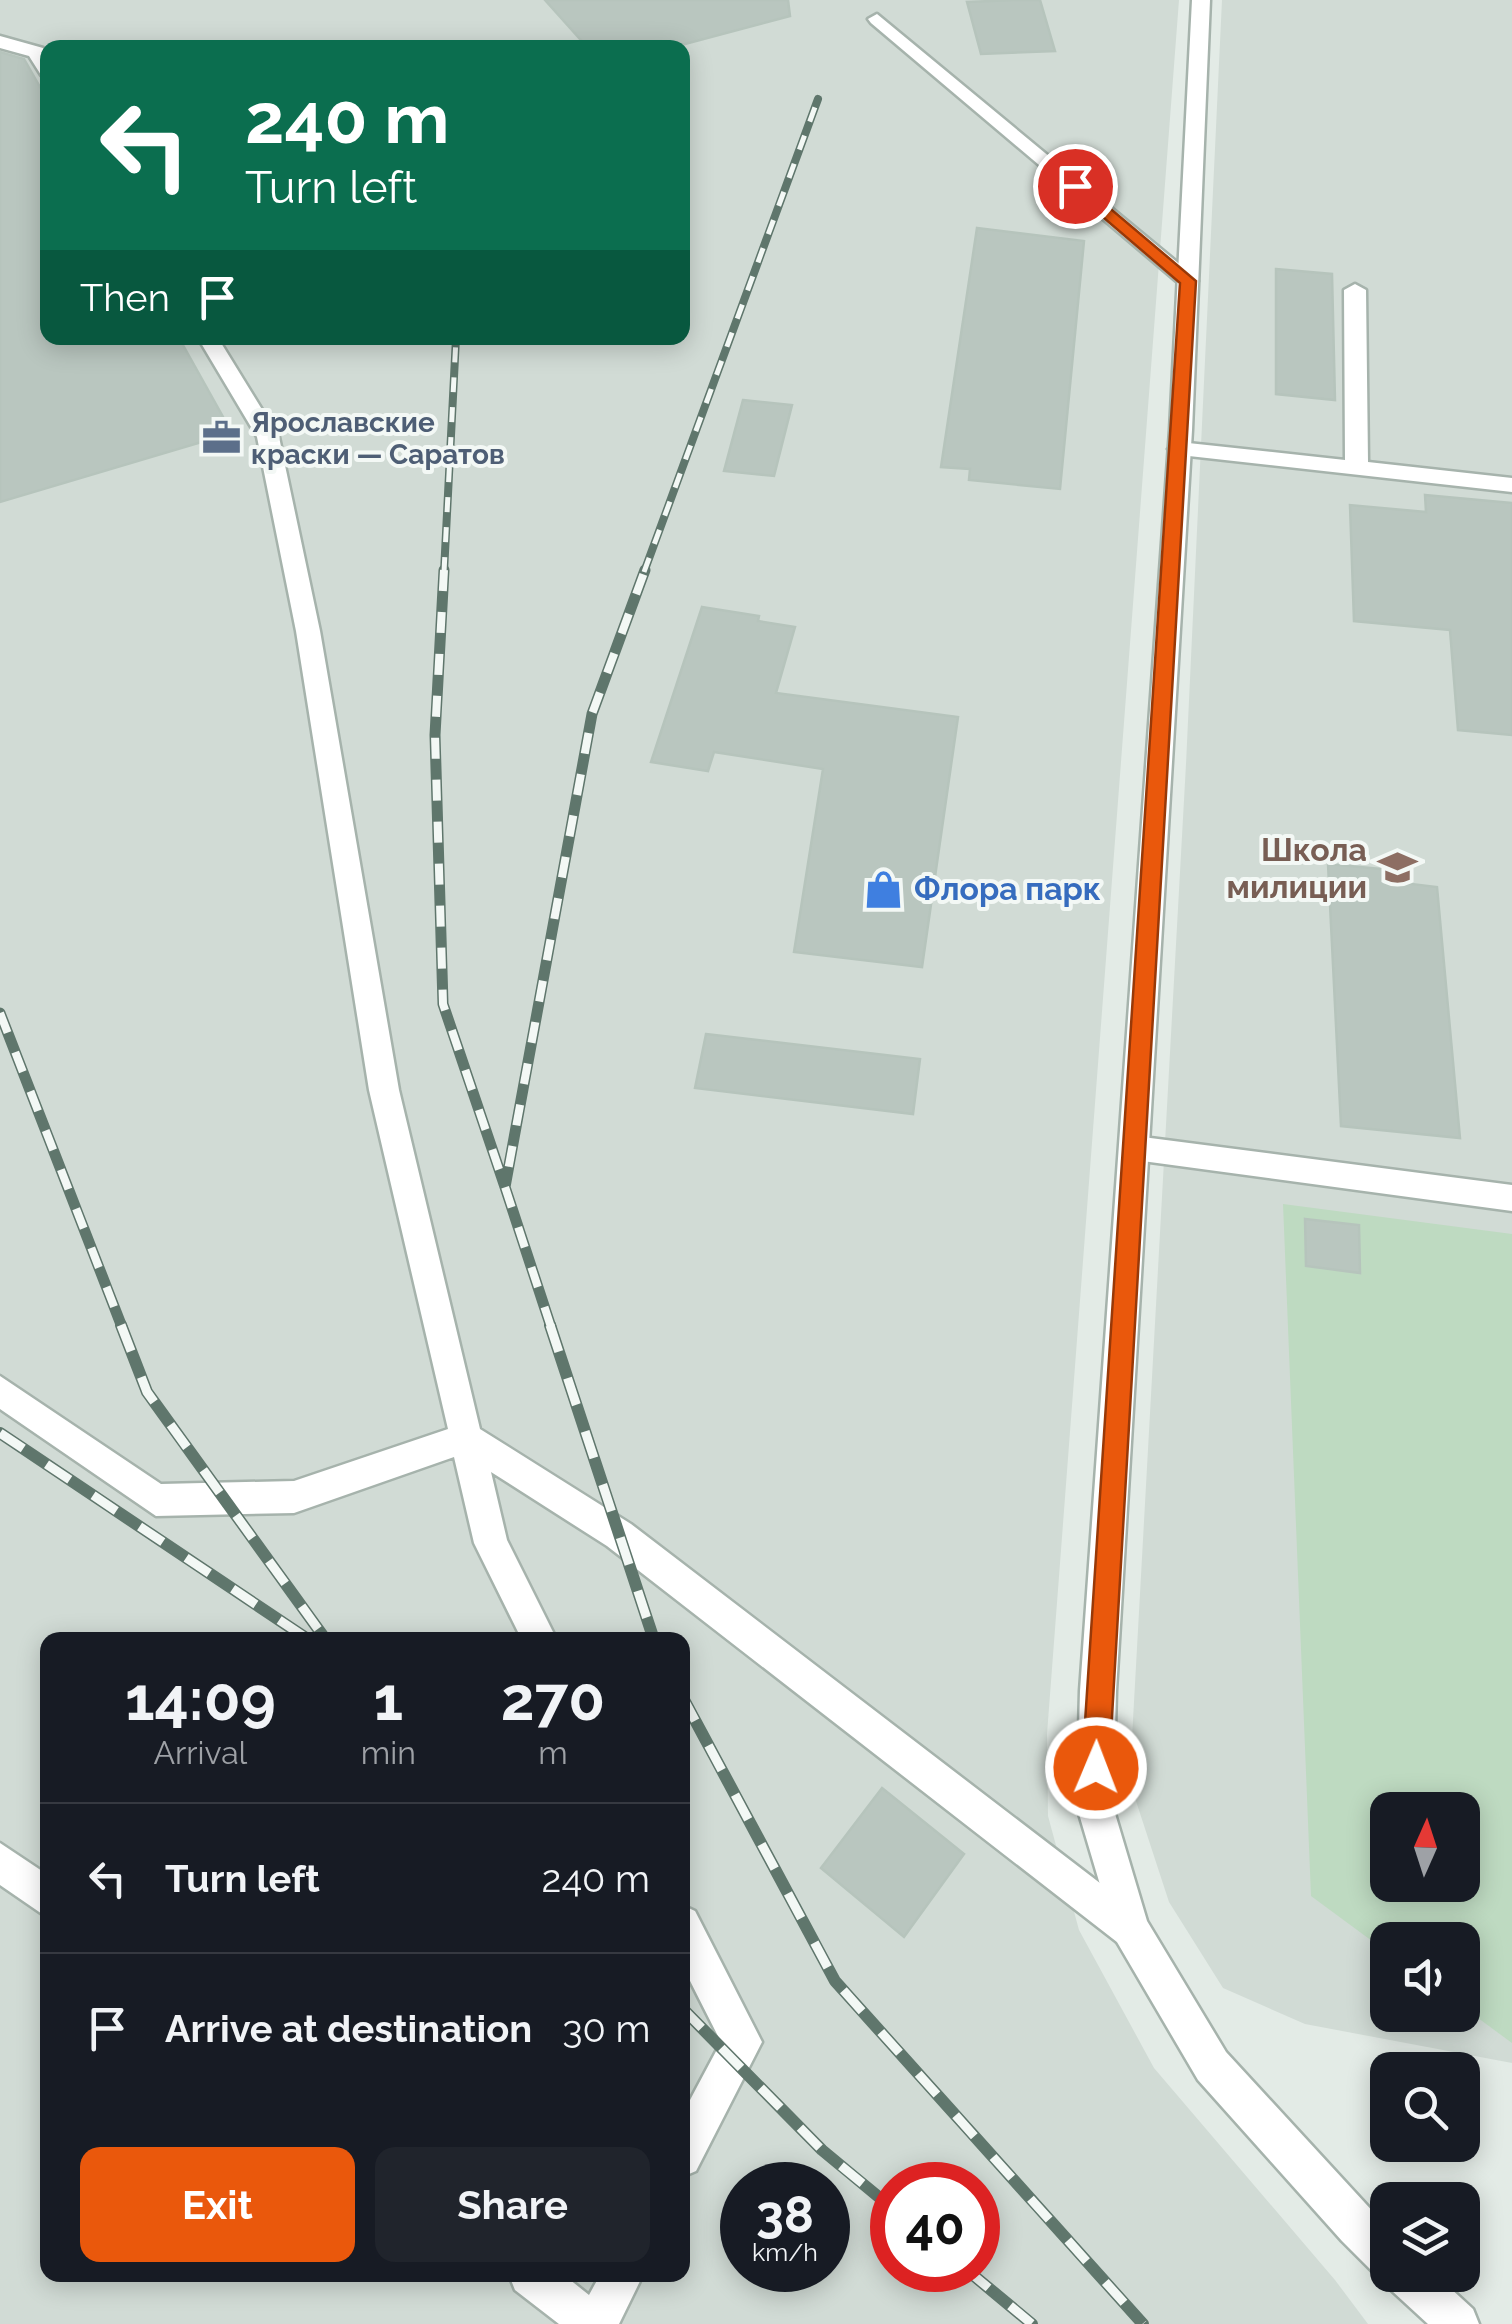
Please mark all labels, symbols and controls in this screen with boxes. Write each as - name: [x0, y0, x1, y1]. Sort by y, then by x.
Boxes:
- text: 240 m: [245, 77, 449, 159]
- icon: left: [80, 80, 210, 210]
- pin: [1033, 144, 1118, 229]
- icon: arrive: [1048, 159, 1103, 214]
- text: Turn left: [245, 161, 417, 214]
- icon: arrive: [190, 270, 245, 325]
- text: Then: [80, 275, 170, 320]
- place label: Ярославские краски — Саратов: [251, 406, 505, 471]
- office icon: Ярославские краски — Саратов: [200, 417, 242, 459]
- place label: Школа милиции: [1227, 831, 1367, 905]
- school or university icon: Школа милиции: [1376, 847, 1418, 889]
- shop icon: Флора парк: [863, 868, 905, 910]
- place label: Флора парк: [914, 870, 1101, 907]
- text: 14:09: [125, 1664, 276, 1734]
- text: 1: [373, 1664, 403, 1734]
- text: 270: [501, 1664, 605, 1734]
- position arrow: [1044, 1716, 1148, 1820]
- text: Arrival: [153, 1734, 247, 1771]
- text: min: [361, 1734, 416, 1771]
- text: m: [538, 1734, 568, 1771]
- north arrow: [1370, 1792, 1480, 1902]
- map controls: [1370, 1792, 1480, 2292]
- icon: left: [80, 1851, 135, 1906]
- text: Turn left: [165, 1856, 320, 1901]
- text: 240 m: [542, 1856, 650, 1901]
- button: sound: [1370, 1922, 1480, 2032]
- icon: arrive: [80, 2001, 135, 2056]
- text: Arrive at destination: [165, 2006, 532, 2051]
- text: 30 m: [562, 2006, 650, 2051]
- button: search: [1370, 2052, 1480, 2162]
- button: Exit: [80, 2147, 355, 2262]
- button: Share: [375, 2147, 650, 2262]
- speed limit sign: 40: [870, 2162, 1000, 2292]
- button: layers: [1370, 2182, 1480, 2292]
- text: 38: [756, 2185, 814, 2244]
- text: km/h: [752, 2237, 818, 2267]

